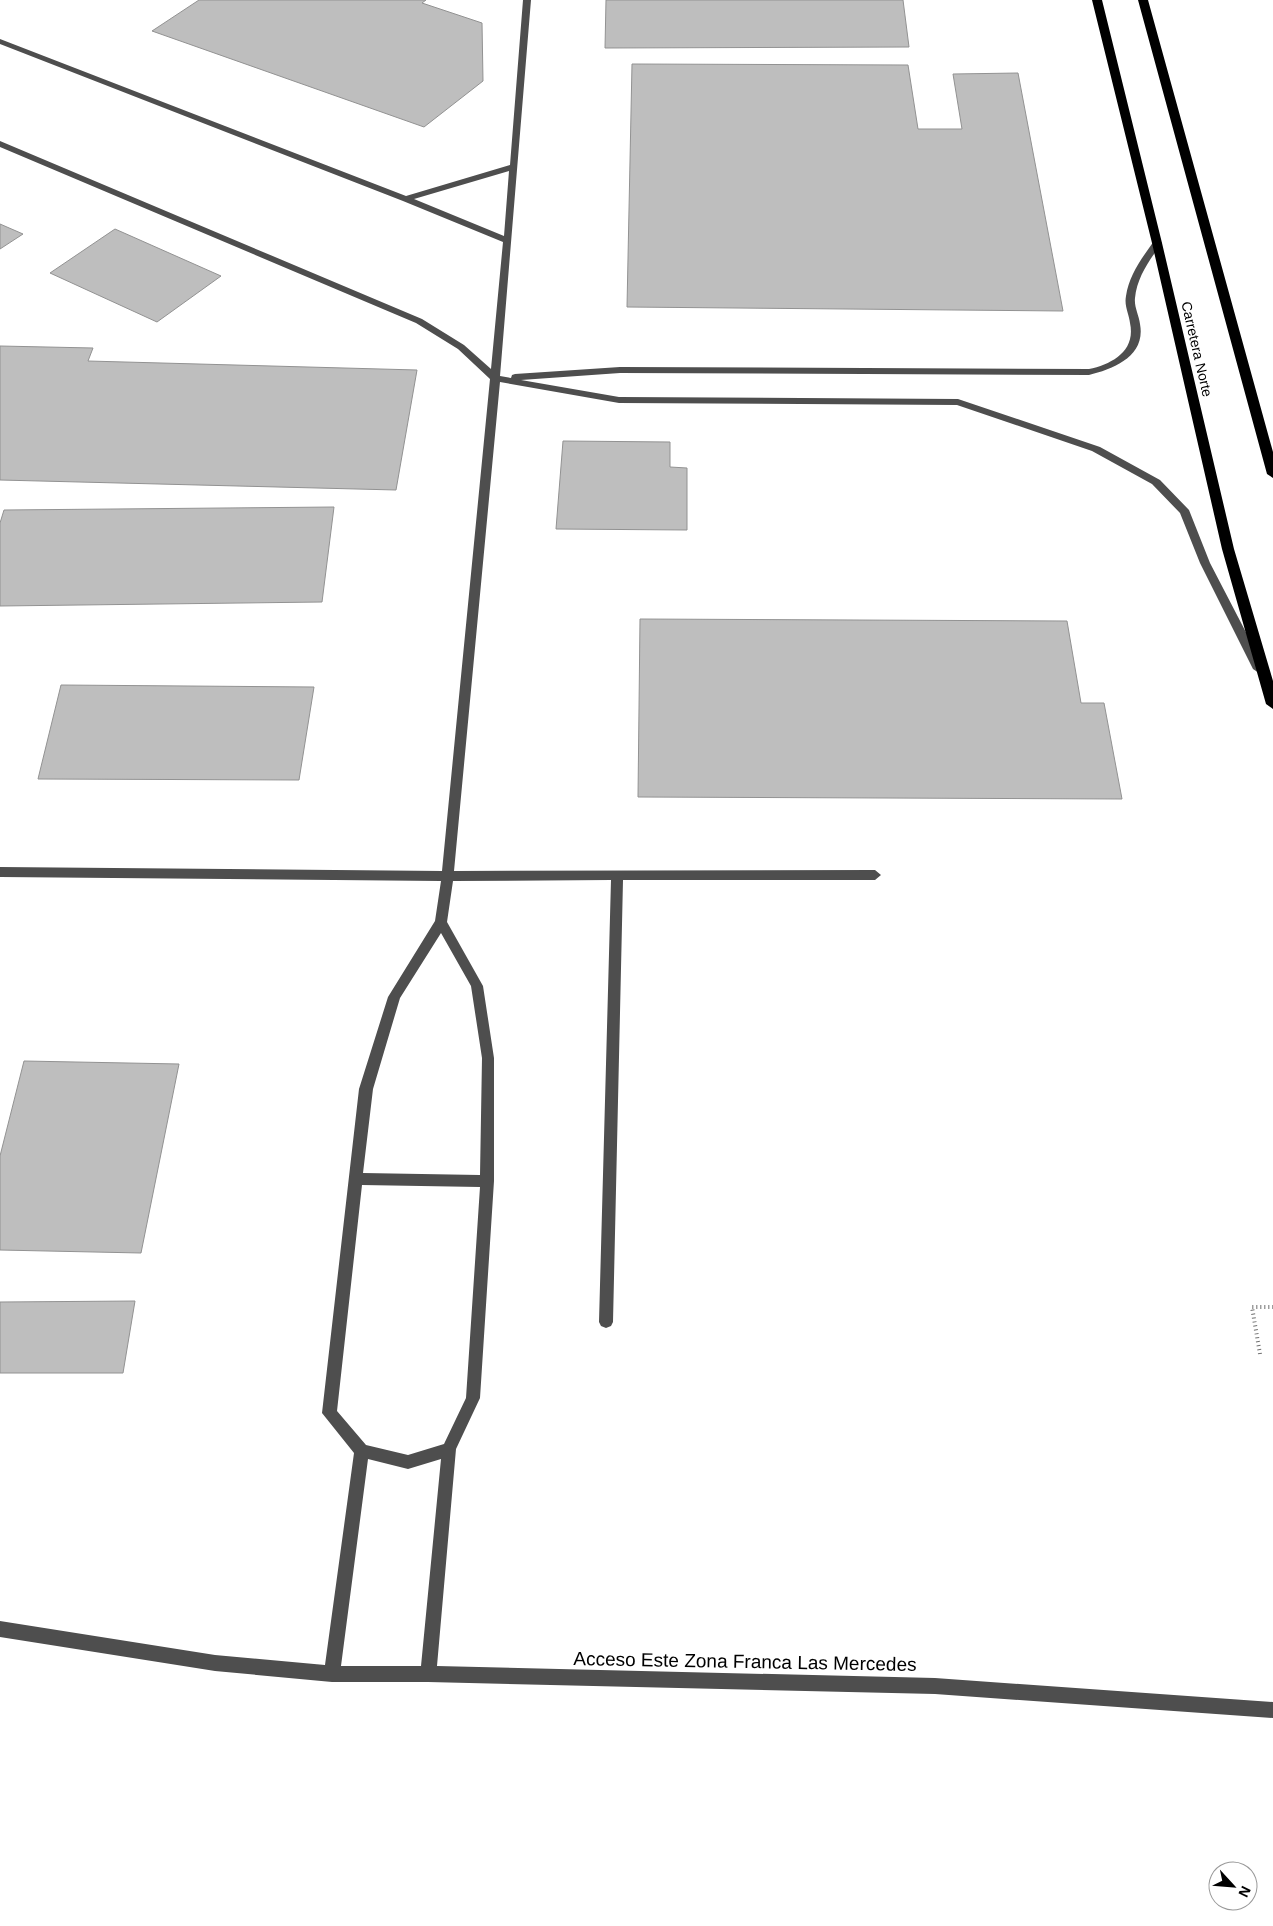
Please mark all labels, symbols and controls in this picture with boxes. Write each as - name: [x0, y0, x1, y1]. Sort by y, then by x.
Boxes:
- street label: Carretera Norte: [1178, 300, 1216, 398]
- street label: Acceso Este Zona Franca Las Mercedes: [573, 1648, 917, 1675]
- north arrow: [1208, 1861, 1258, 1911]
- text: N: [1235, 1884, 1254, 1900]

